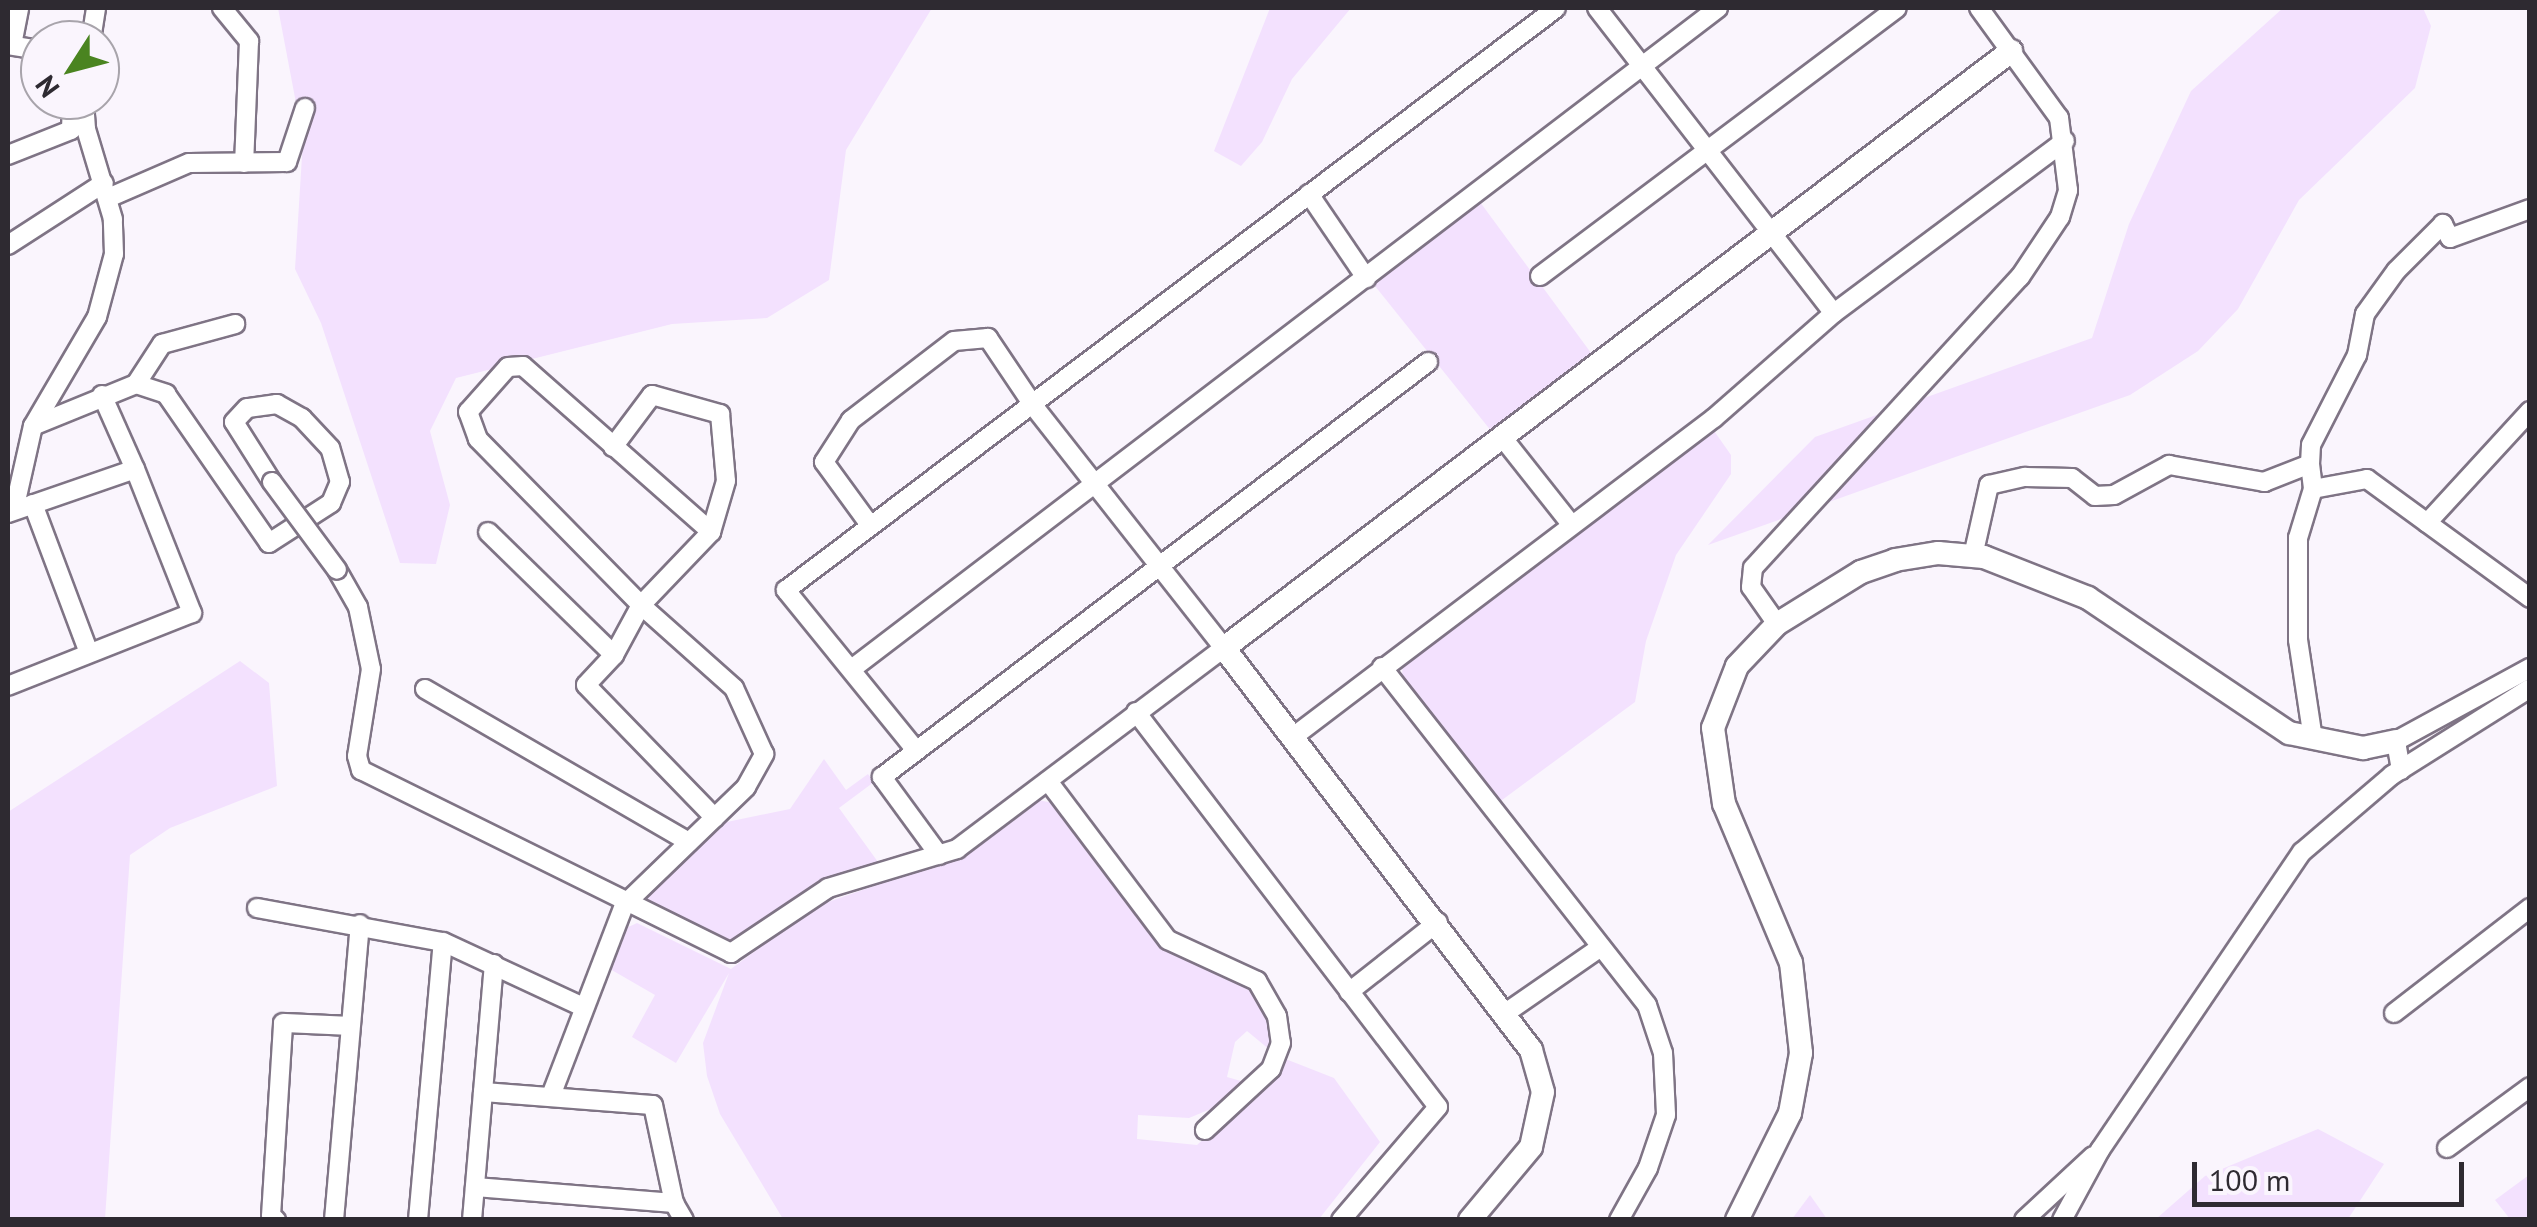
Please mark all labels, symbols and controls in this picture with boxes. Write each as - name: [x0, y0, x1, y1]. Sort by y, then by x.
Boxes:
- north arrow: [20, 20, 120, 120]
- text: N: [27, 68, 67, 105]
- scale bar: [2197, 1142, 2470, 1204]
- text: 100 m: [2209, 1160, 2290, 1199]

